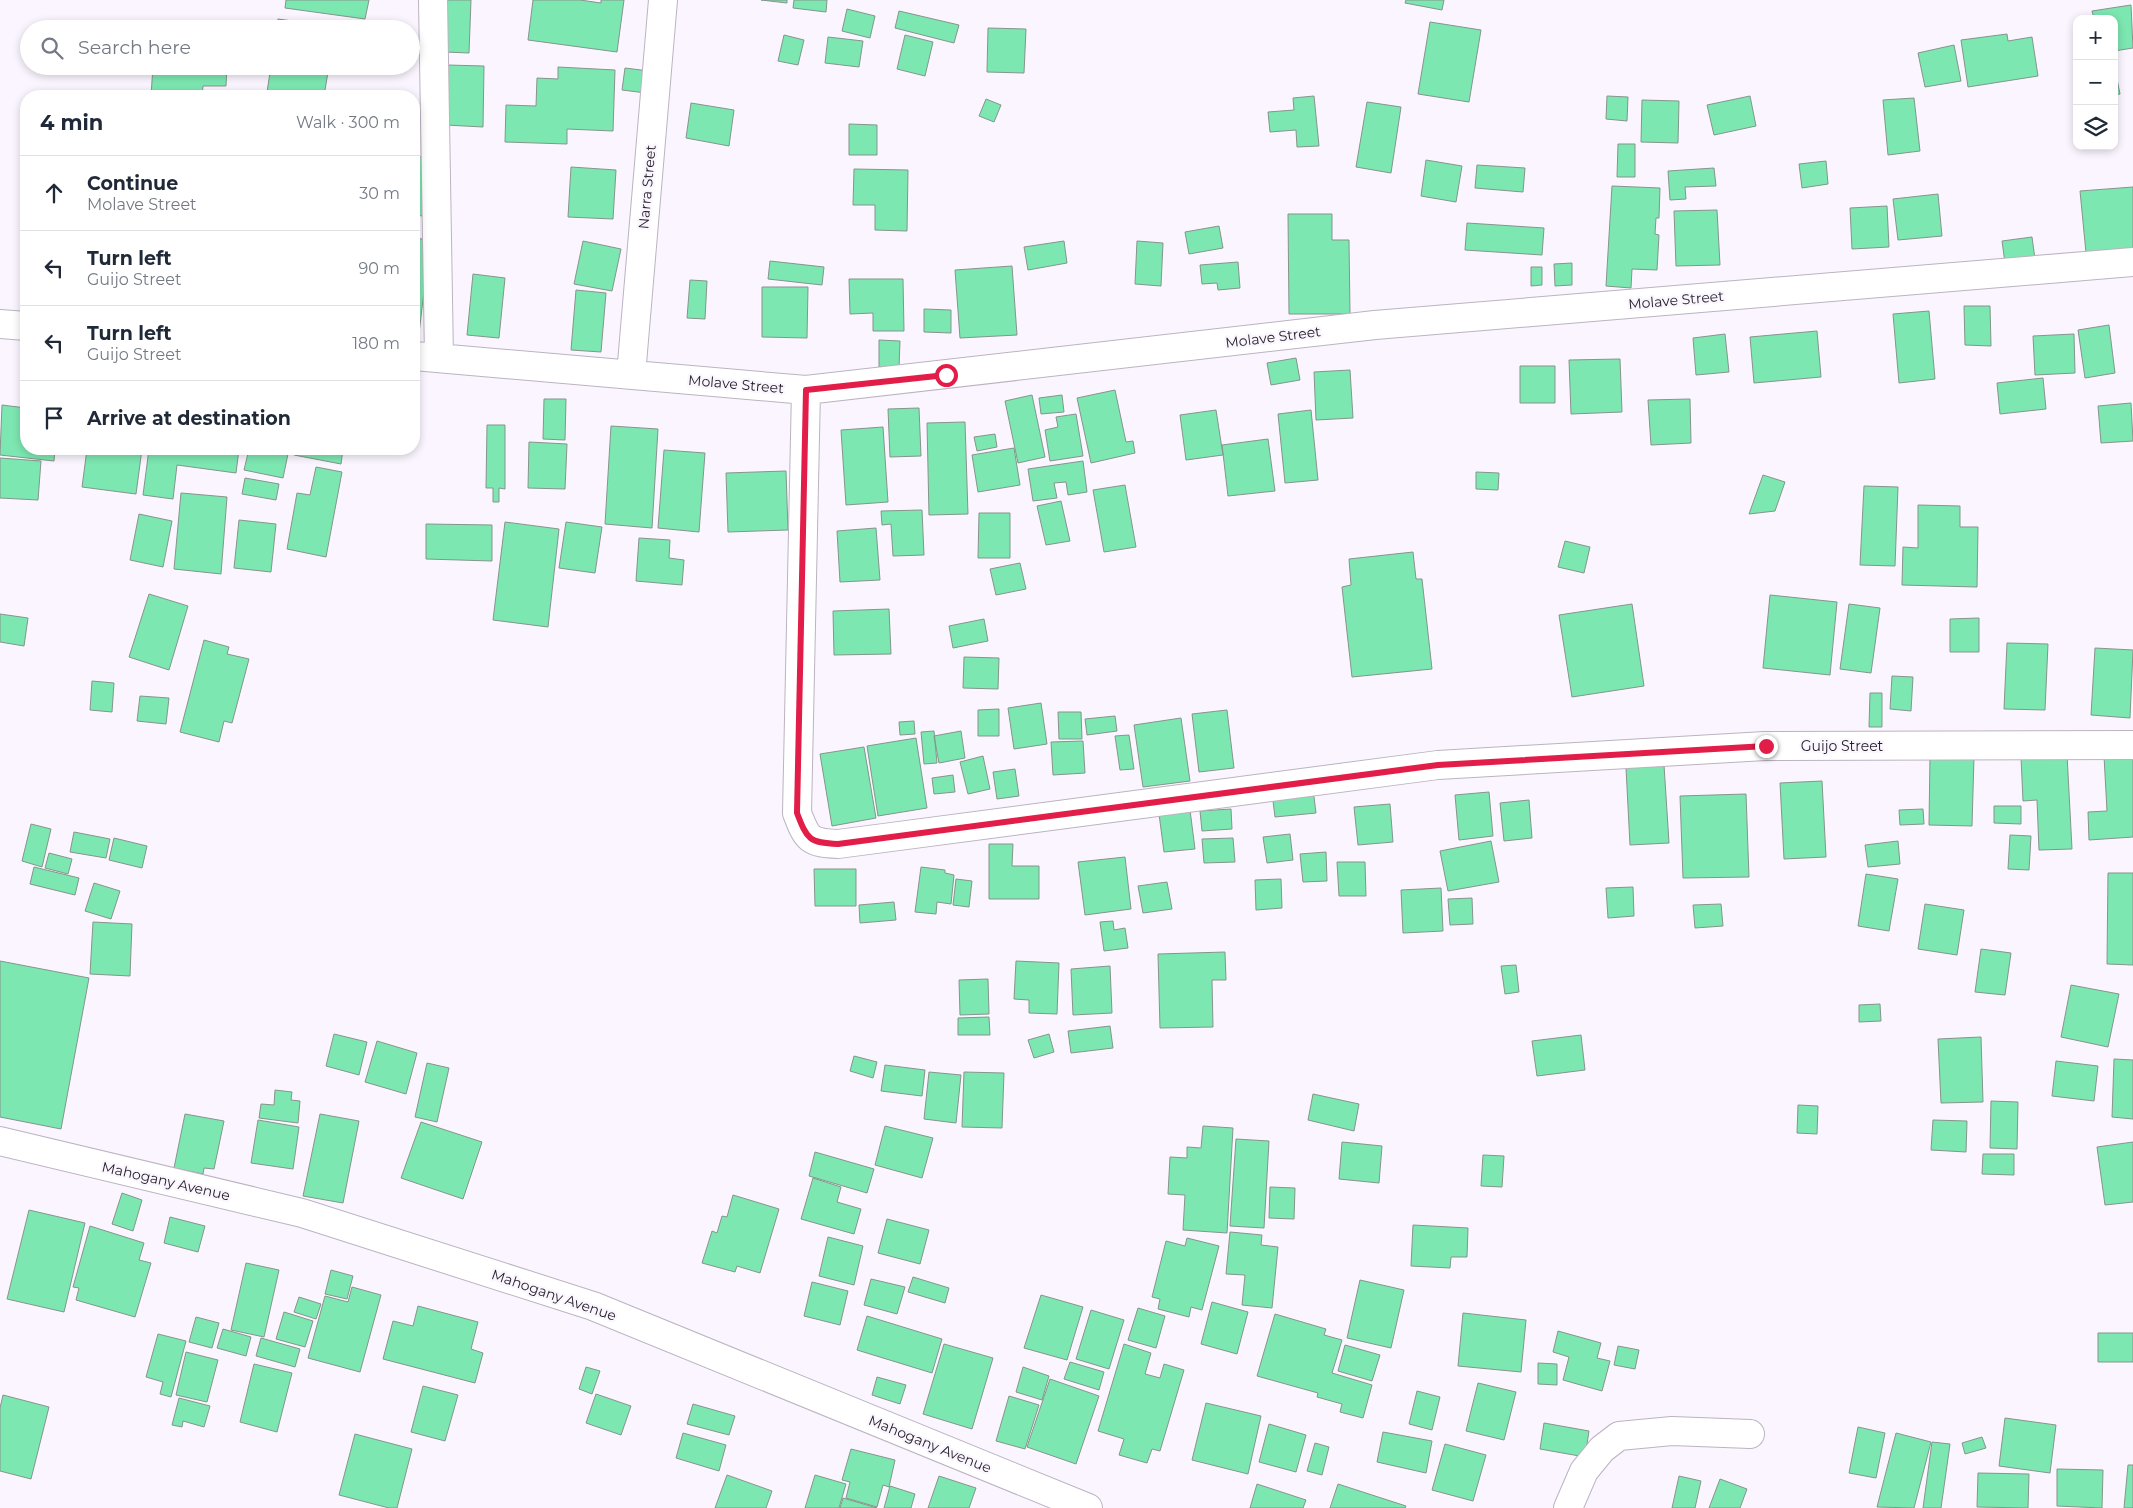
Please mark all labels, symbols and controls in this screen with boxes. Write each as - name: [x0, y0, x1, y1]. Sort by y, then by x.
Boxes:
- map controls: [2073, 15, 2118, 150]
- button: +: [2073, 15, 2118, 60]
- search box: [20, 20, 420, 75]
- icon: search: [38, 34, 66, 62]
- text: Search here: [78, 36, 191, 59]
- button: −: [2073, 60, 2118, 105]
- button: layers: [2073, 105, 2118, 150]
- text: 4 min: [40, 110, 103, 135]
- text: Walk · 300 m: [296, 113, 400, 132]
- street label: Narra Street: [634, 144, 660, 230]
- text: Continue: [87, 172, 178, 195]
- icon: ahead: [40, 179, 68, 207]
- text: 30 m: [359, 184, 400, 203]
- text: Molave Street: [87, 195, 197, 214]
- text: Turn left: [87, 247, 172, 270]
- icon: left: [40, 254, 68, 282]
- text: 90 m: [358, 259, 400, 278]
- text: Guijo Street: [87, 270, 181, 289]
- street label: Molave Street: [1627, 287, 1725, 313]
- text: Turn left: [87, 322, 172, 345]
- street label: Molave Street: [1224, 322, 1322, 352]
- icon: left: [40, 329, 68, 357]
- text: 180 m: [352, 334, 400, 353]
- text: Guijo Street: [87, 345, 181, 364]
- route start: [935, 364, 958, 387]
- street label: Molave Street: [687, 371, 785, 397]
- icon: arrive: [40, 404, 68, 432]
- text: Arrive at destination: [87, 407, 291, 430]
- route end: [1755, 735, 1778, 758]
- street label: Guijo Street: [1801, 737, 1884, 755]
- street label: Mahogany Avenue: [100, 1157, 232, 1205]
- street label: Mahogany Avenue: [489, 1265, 619, 1325]
- street label: Mahogany Avenue: [866, 1411, 994, 1477]

